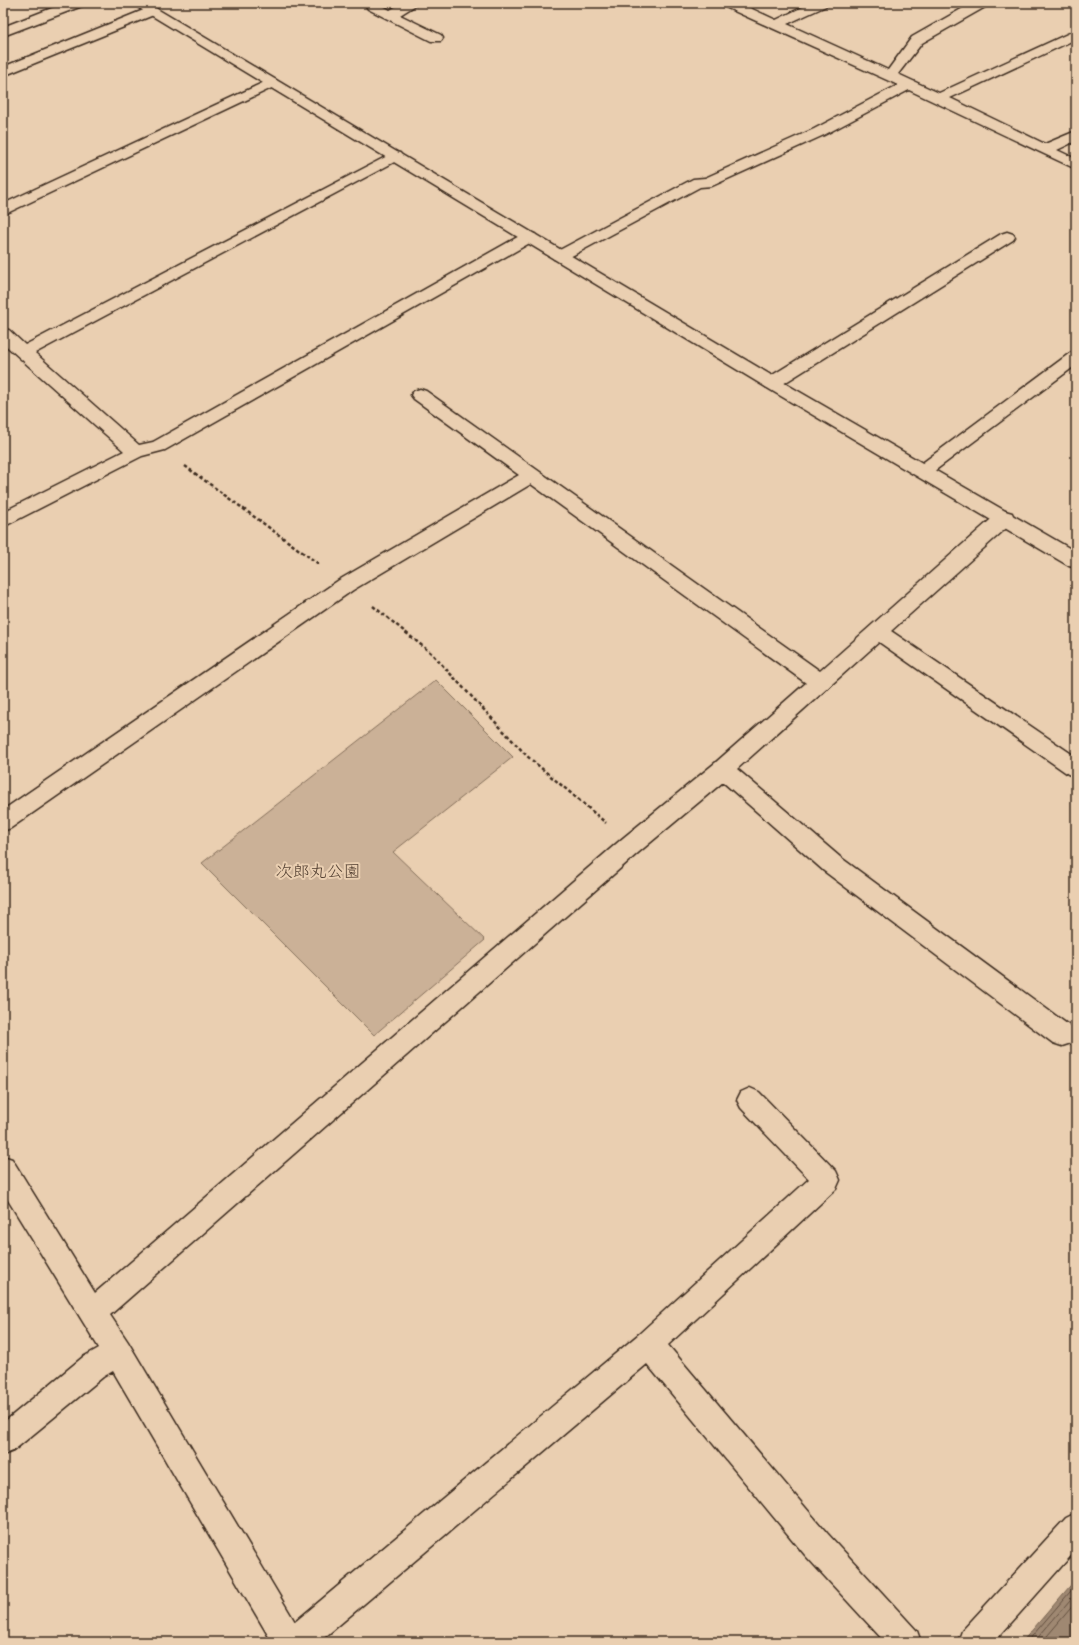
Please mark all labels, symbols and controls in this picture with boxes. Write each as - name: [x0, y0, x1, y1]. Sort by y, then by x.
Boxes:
- park label: 次郎丸公園: [276, 861, 361, 882]

